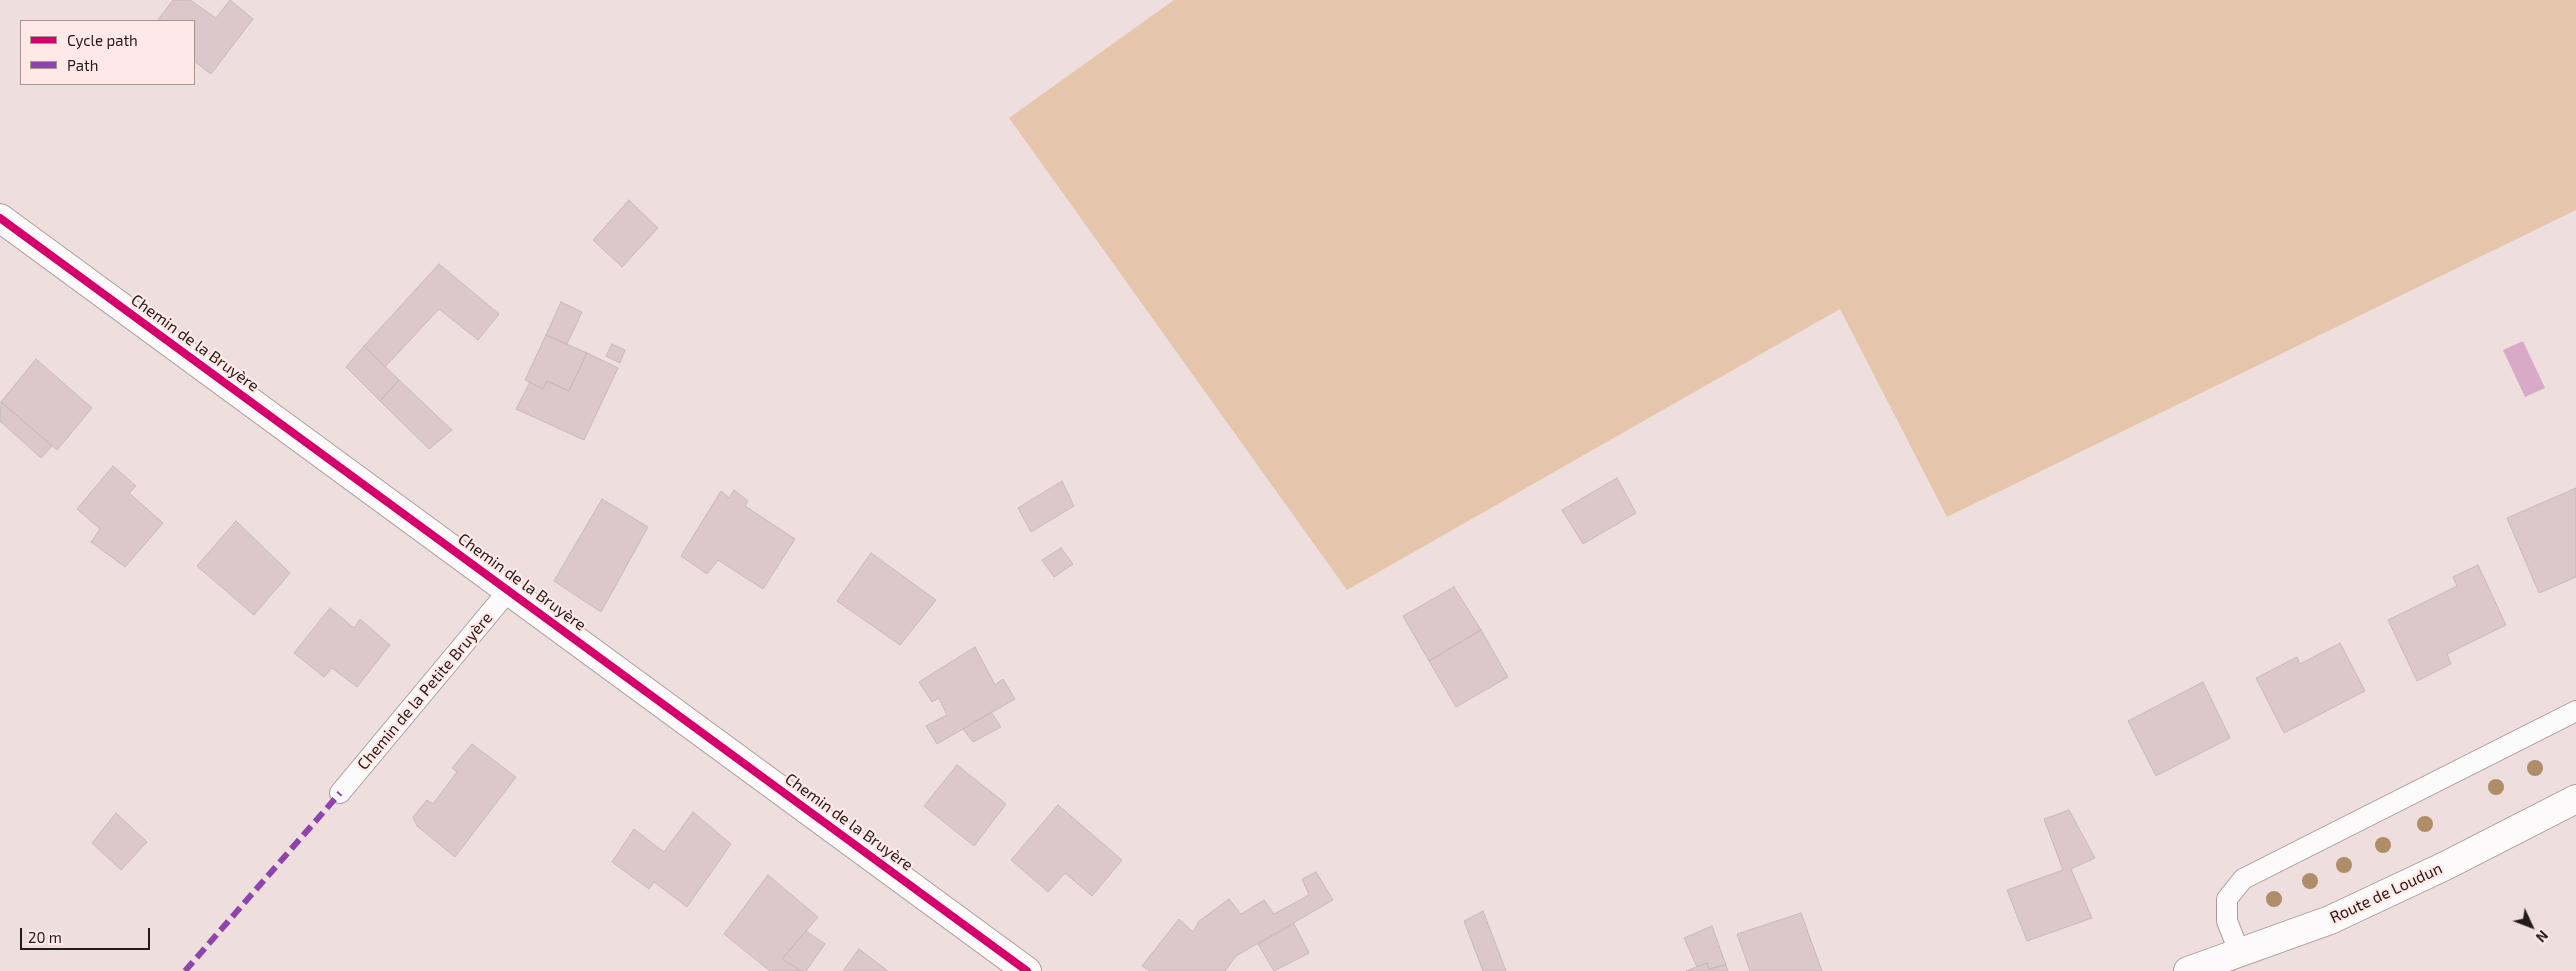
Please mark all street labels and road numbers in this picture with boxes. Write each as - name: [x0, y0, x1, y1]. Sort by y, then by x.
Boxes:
- street label: Chemin de la Bruyère: [127, 290, 263, 396]
- street label: Chemin de la Bruyère: [454, 529, 590, 635]
- street label: Chemin de la Petite Bruyère: [353, 608, 497, 774]
- street label: Chemin de la Bruyère: [781, 769, 917, 875]
- street label: Route de Loudun: [2327, 859, 2445, 927]

